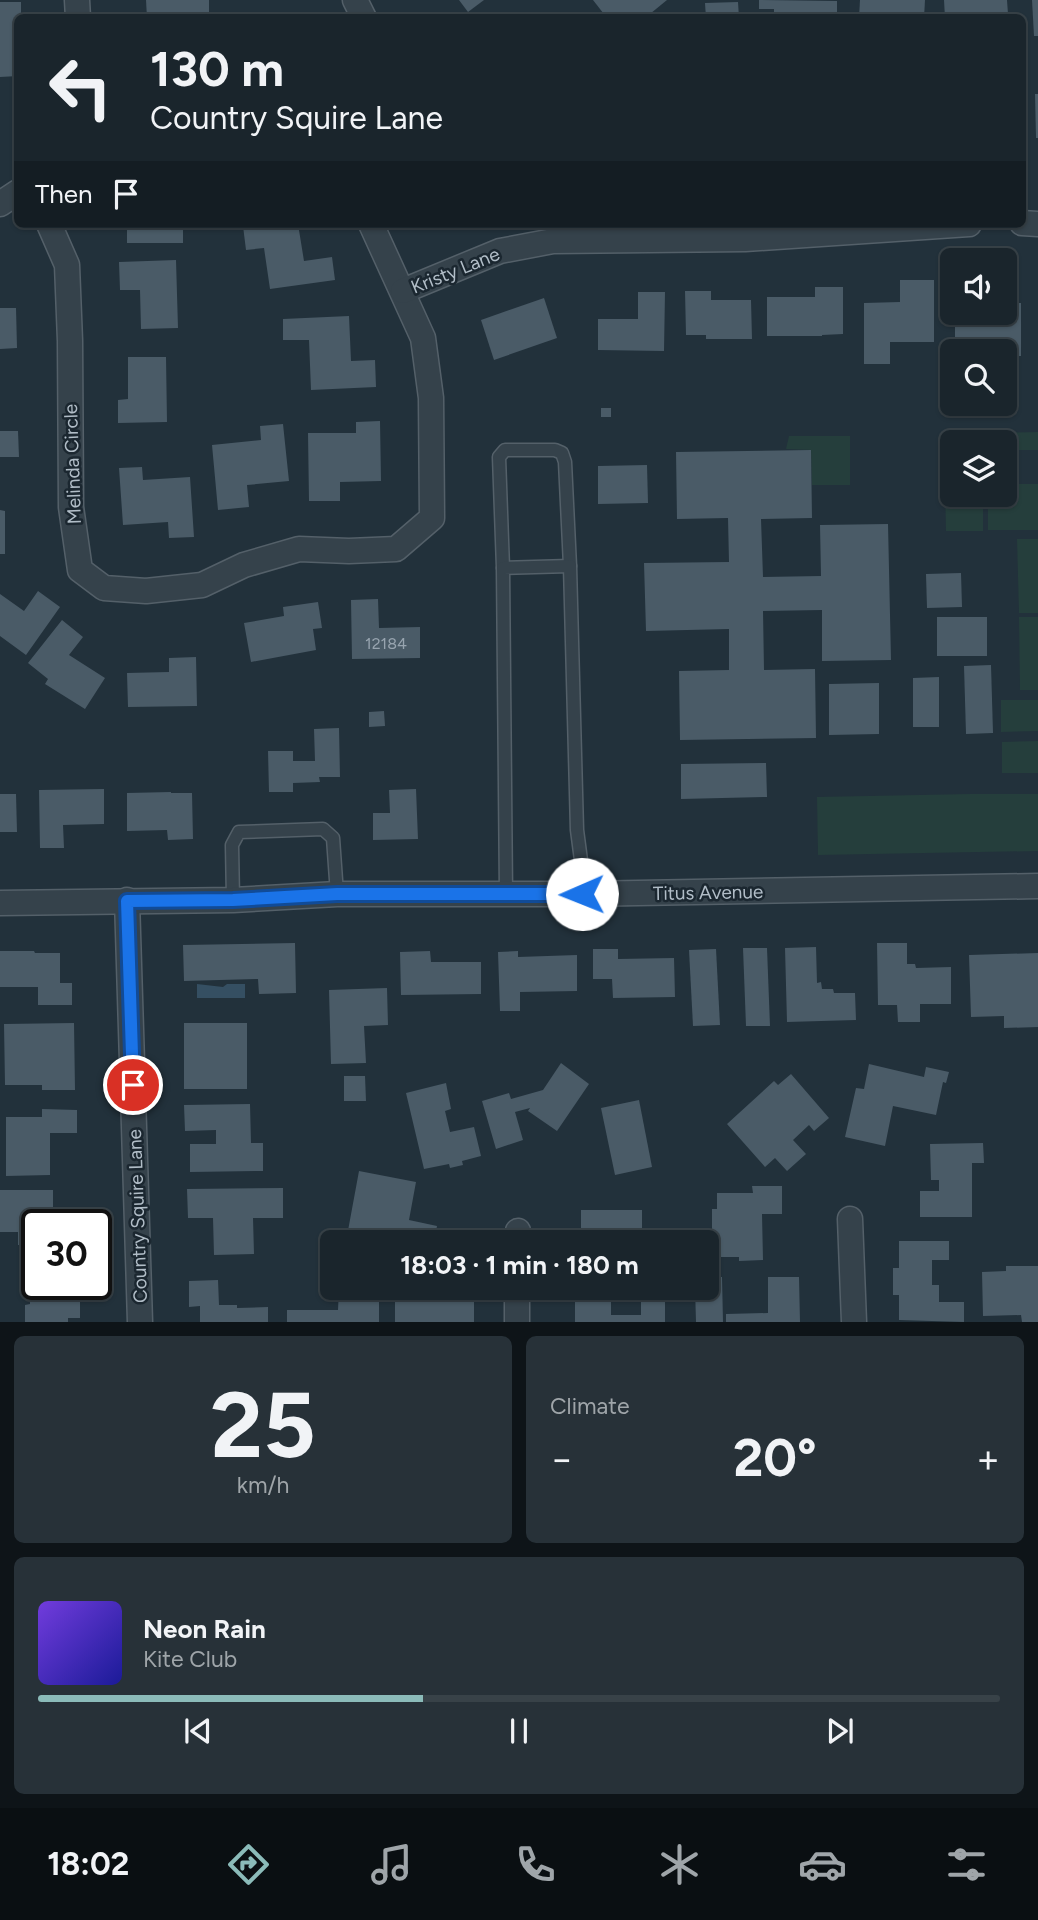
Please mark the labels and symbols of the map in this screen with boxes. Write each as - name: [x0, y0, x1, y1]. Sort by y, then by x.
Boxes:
- street label: Kristy Lane: [407, 242, 503, 299]
- street label: Melinda Circle: [59, 403, 86, 525]
- house number: 12184: [365, 634, 407, 653]
- position arrow: [545, 857, 619, 931]
- street label: Titus Avenue: [653, 880, 763, 905]
- pin: [103, 1055, 163, 1115]
- street label: Country Squire Lane: [123, 1129, 152, 1303]
- speed limit sign: 30: [21, 1209, 112, 1300]

